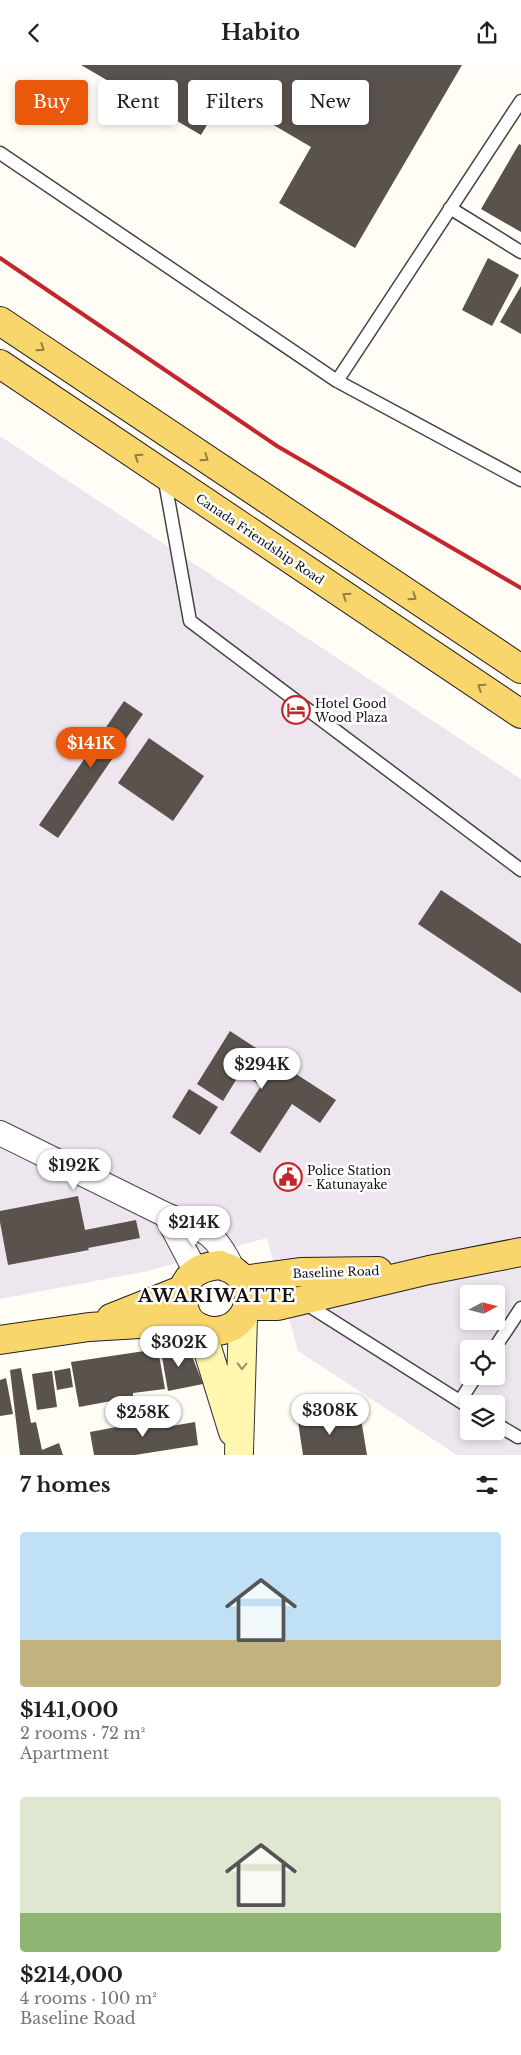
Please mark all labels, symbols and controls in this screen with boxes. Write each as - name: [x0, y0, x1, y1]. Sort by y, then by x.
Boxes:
- icon: back: [20, 19, 48, 47]
- text: Habito: [221, 19, 300, 46]
- icon: share: [473, 19, 501, 47]
- chip: Buy: [15, 80, 88, 125]
- chip: Rent: [98, 80, 178, 125]
- chip: Filters: [188, 80, 282, 125]
- chip: New: [292, 80, 369, 125]
- one-way arrow: [35, 342, 44, 351]
- one-way arrow: [199, 452, 209, 461]
- one-way arrow: [135, 454, 144, 463]
- street label: Canada Friendship Road: [193, 490, 327, 588]
- one-way arrow: [407, 591, 416, 600]
- one-way arrow: [342, 593, 351, 602]
- one-way arrow: [477, 684, 486, 693]
- hotel icon: Hotel Good Wood Plaza: [281, 695, 311, 725]
- place label: Hotel Good Wood Plaza: [314, 696, 388, 725]
- pin: $141K: [56, 727, 126, 769]
- text: $141K: [67, 733, 115, 753]
- pin: $294K: [227, 1047, 297, 1090]
- text: $294K: [234, 1054, 290, 1074]
- pin: $192K: [39, 1149, 109, 1191]
- text: $192K: [48, 1155, 100, 1175]
- public building icon: Police Station - Katunayake: [273, 1162, 303, 1192]
- place label: Police Station - Katunayake: [307, 1163, 391, 1192]
- pin: $214K: [159, 1205, 229, 1248]
- text: $214K: [168, 1212, 220, 1232]
- street label: Baseline Road: [292, 1263, 380, 1281]
- district label: AWARIWATTE: [137, 1285, 296, 1307]
- north arrow: [460, 1285, 505, 1330]
- map controls: [460, 1285, 505, 1440]
- pin: $302K: [144, 1325, 214, 1368]
- text: $302K: [151, 1332, 207, 1352]
- button: locate: [460, 1340, 505, 1385]
- one-way arrow: [236, 1362, 247, 1370]
- pin: $308K: [295, 1393, 365, 1436]
- pin: $258K: [108, 1395, 178, 1438]
- button: layers: [460, 1395, 505, 1440]
- text: $308K: [302, 1400, 358, 1420]
- text: $258K: [116, 1402, 170, 1422]
- icon: filters: [473, 1471, 501, 1499]
- text: 7 homes: [20, 1472, 111, 1498]
- icon: home: [216, 1565, 306, 1655]
- text: $141,000: [20, 1697, 118, 1723]
- text: 2 rooms · 72 m²: [20, 1723, 145, 1743]
- text: Apartment: [20, 1743, 109, 1763]
- icon: home: [216, 1830, 306, 1920]
- text: $214,000: [20, 1962, 123, 1988]
- text: 4 rooms · 100 m²: [20, 1988, 157, 2008]
- text: Baseline Road: [20, 2008, 136, 2028]

